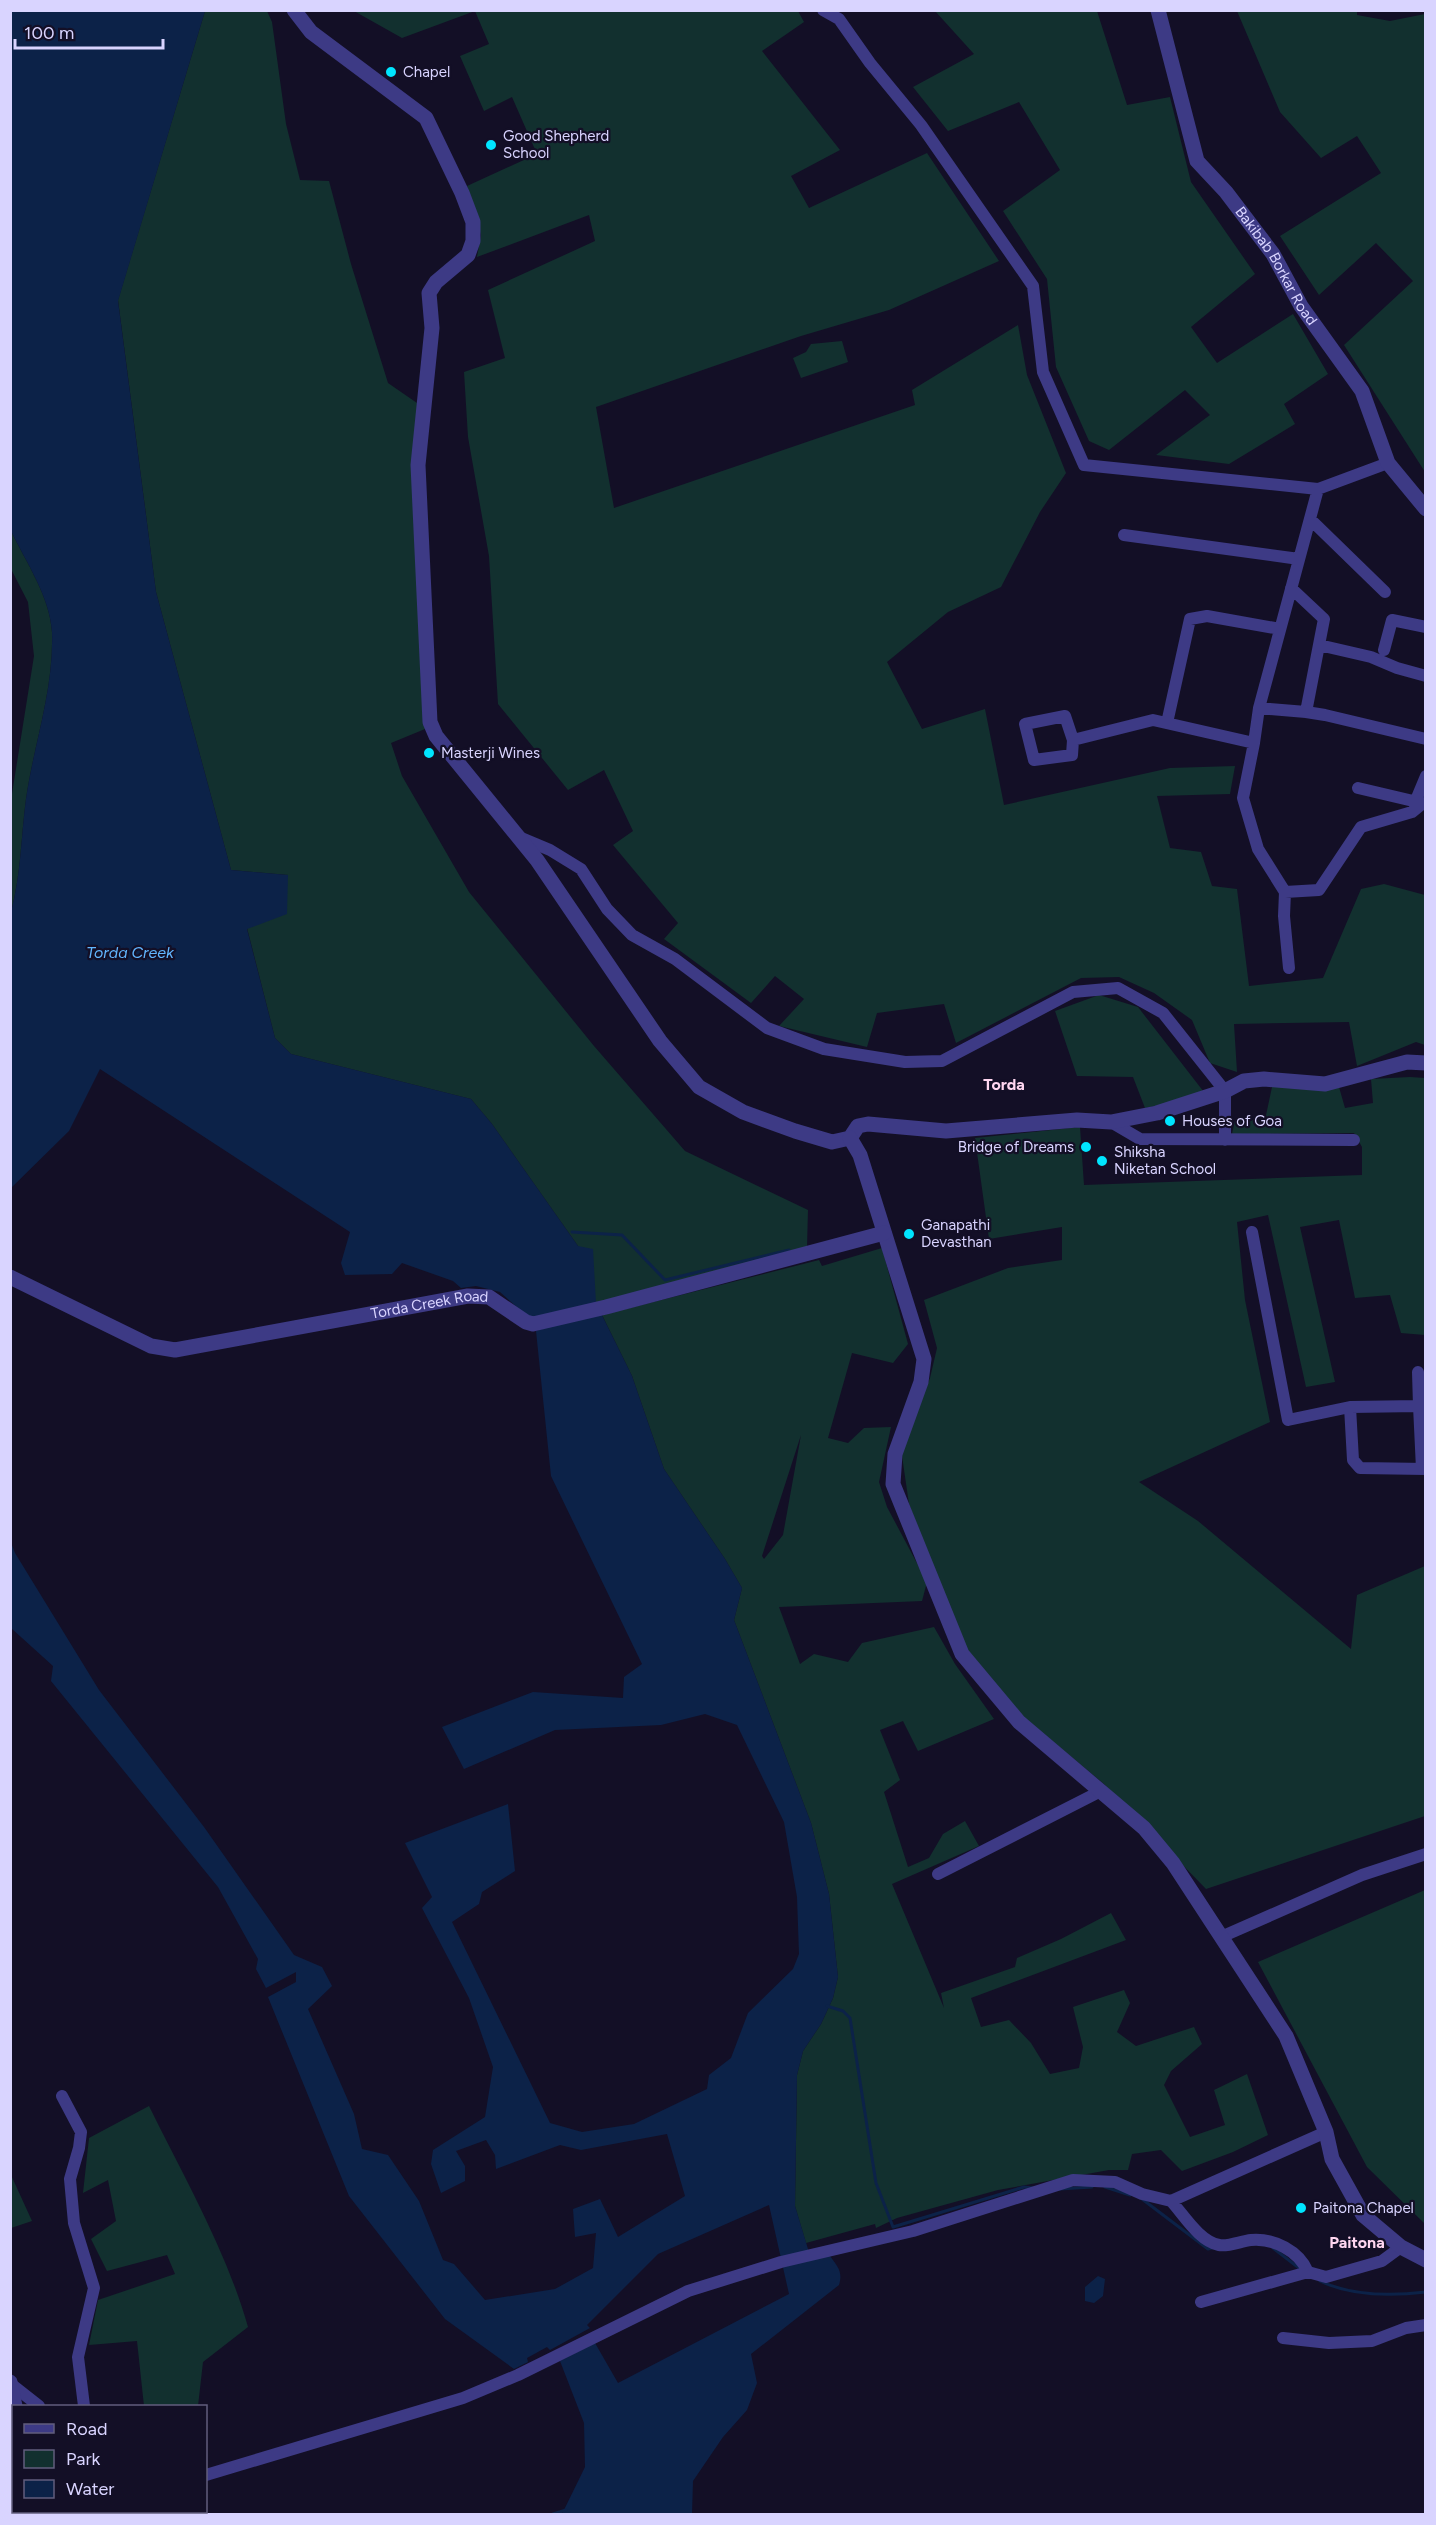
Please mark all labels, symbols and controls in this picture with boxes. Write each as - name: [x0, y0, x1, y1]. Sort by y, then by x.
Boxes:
- scale bar: [15, 12, 164, 50]
- text: 100 m: [24, 22, 74, 44]
- place label: Chapel: [403, 63, 450, 81]
- marker: Chapel: [384, 65, 398, 79]
- place label: Good Shepherd School: [503, 127, 609, 162]
- marker: Good Shepherd School: [484, 138, 498, 152]
- street label: Bakibab Borkar Road: [1231, 203, 1321, 329]
- place label: Masterji Wines: [441, 744, 540, 762]
- marker: Masterji Wines: [422, 746, 436, 760]
- water label: Torda Creek: [86, 943, 175, 962]
- district label: Torda: [983, 1075, 1025, 1094]
- place label: Houses of Goa: [1182, 1112, 1282, 1130]
- marker: Houses of Goa: [1163, 1114, 1177, 1128]
- place label: Bridge of Dreams: [958, 1138, 1074, 1156]
- marker: Bridge of Dreams: [1079, 1140, 1093, 1154]
- place label: Shiksha Niketan School: [1114, 1143, 1216, 1178]
- marker: Shiksha Niketan School: [1095, 1154, 1109, 1168]
- place label: Ganapathi Devasthan: [921, 1216, 992, 1251]
- marker: Ganapathi Devasthan: [902, 1227, 916, 1241]
- street label: Torda Creek Road: [369, 1286, 489, 1323]
- place label: Paitona Chapel: [1313, 2199, 1414, 2217]
- marker: Paitona Chapel: [1294, 2201, 1308, 2215]
- district label: Paitona: [1329, 2233, 1385, 2252]
- legend: [12, 2405, 207, 2513]
- text: Road: [66, 2418, 107, 2440]
- text: Park: [66, 2448, 101, 2470]
- text: Water: [66, 2478, 114, 2500]

